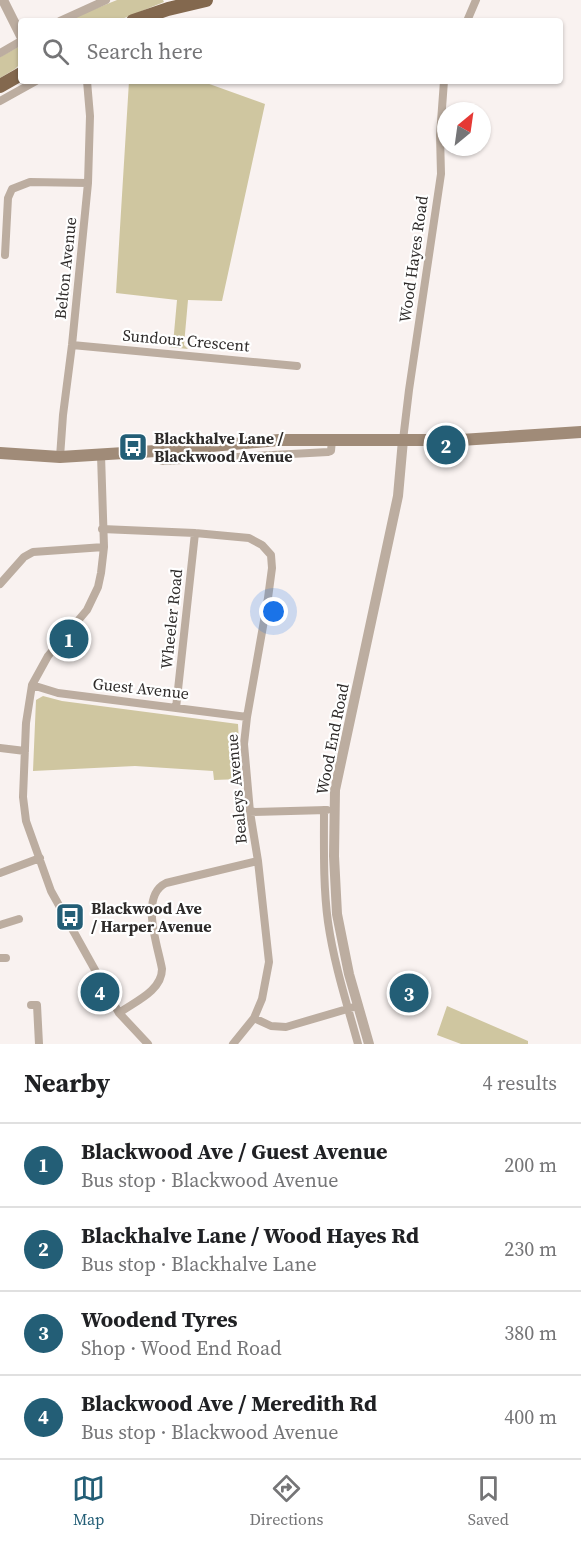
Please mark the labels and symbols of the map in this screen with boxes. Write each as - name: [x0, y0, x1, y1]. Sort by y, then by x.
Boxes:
- north arrow: [437, 102, 491, 156]
- street label: Wood Hayes Road: [393, 194, 433, 324]
- street label: Belton Avenue: [49, 216, 81, 320]
- street label: Sundour Crescent: [122, 323, 251, 357]
- pin: 2: [426, 422, 466, 468]
- place label: Blackhalve Lane / Blackwood Avenue: [154, 427, 293, 467]
- bus stop icon: Blackhalve Lane / Blackwood Avenue: [117, 431, 149, 463]
- street label: Wheeler Road: [155, 568, 187, 670]
- your location: [259, 597, 288, 626]
- pin: 1: [50, 616, 88, 662]
- street label: Guest Avenue: [92, 672, 190, 704]
- street label: Wood End Road: [310, 681, 354, 797]
- street label: Bealeys Avenue: [220, 733, 252, 845]
- place label: Blackwood Ave / Harper Avenue: [91, 897, 212, 937]
- bus stop icon: Blackwood Ave / Harper Avenue: [54, 901, 86, 933]
- pin: 4: [80, 970, 120, 1014]
- pin: 3: [390, 970, 428, 1016]

